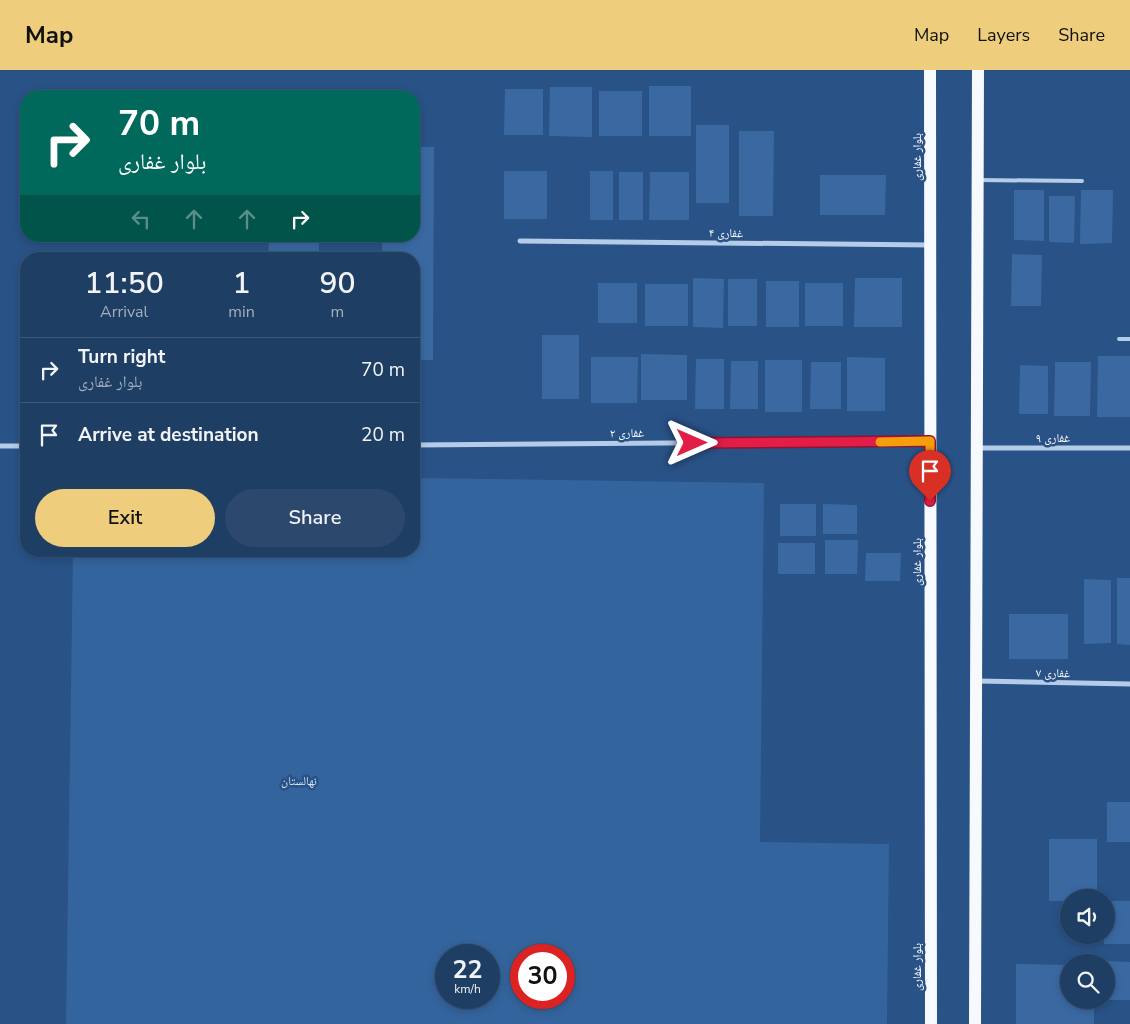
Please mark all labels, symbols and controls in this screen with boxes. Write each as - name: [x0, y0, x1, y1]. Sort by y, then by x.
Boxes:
- text: Map: [25, 19, 73, 51]
- text: Map: [914, 23, 949, 47]
- text: Layers: [977, 23, 1030, 47]
- text: Share: [1058, 23, 1105, 47]
- text: 70 m: [118, 100, 200, 147]
- icon: right: [35, 110, 100, 175]
- street label: بلوار غفاری: [909, 133, 925, 181]
- text: بلوار غفاری: [118, 147, 206, 177]
- icon: left: [127, 205, 155, 233]
- icon: ahead: [180, 205, 208, 233]
- icon: ahead: [233, 205, 261, 233]
- icon: right: [286, 205, 314, 233]
- street label: غفاری ۴: [709, 225, 743, 241]
- text: 11:50: [85, 263, 164, 304]
- text: 1: [233, 263, 251, 304]
- text: 90: [319, 263, 355, 304]
- text: Arrival: [100, 301, 148, 323]
- text: min: [228, 301, 255, 323]
- text: m: [331, 301, 344, 323]
- text: Turn right: [78, 344, 165, 370]
- icon: right: [35, 356, 63, 384]
- text: 70 m: [361, 357, 405, 383]
- text: بلوار غفاری: [78, 371, 142, 393]
- position arrow: [665, 416, 717, 468]
- icon: arrive: [35, 421, 63, 449]
- text: Arrive at destination: [78, 422, 259, 448]
- text: 20 m: [361, 422, 405, 448]
- street label: غفاری ۲: [610, 425, 644, 441]
- street label: غفاری ۹: [1036, 430, 1070, 446]
- pin: [909, 450, 951, 501]
- icon: arrive: [916, 457, 944, 485]
- button: Exit: [35, 489, 215, 547]
- button: Share: [225, 489, 405, 547]
- street label: بلوار غفاری: [909, 538, 925, 586]
- street label: غفاری ۷: [1036, 665, 1070, 681]
- park label: نهالستان: [281, 773, 317, 789]
- map controls: [1060, 889, 1115, 1009]
- button: sound: [1060, 889, 1115, 944]
- street label: بلوار غفاری: [909, 943, 925, 991]
- speed limit sign: 30: [510, 944, 575, 1009]
- text: 22: [452, 953, 483, 987]
- button: search: [1060, 954, 1115, 1009]
- text: km/h: [454, 981, 481, 997]

